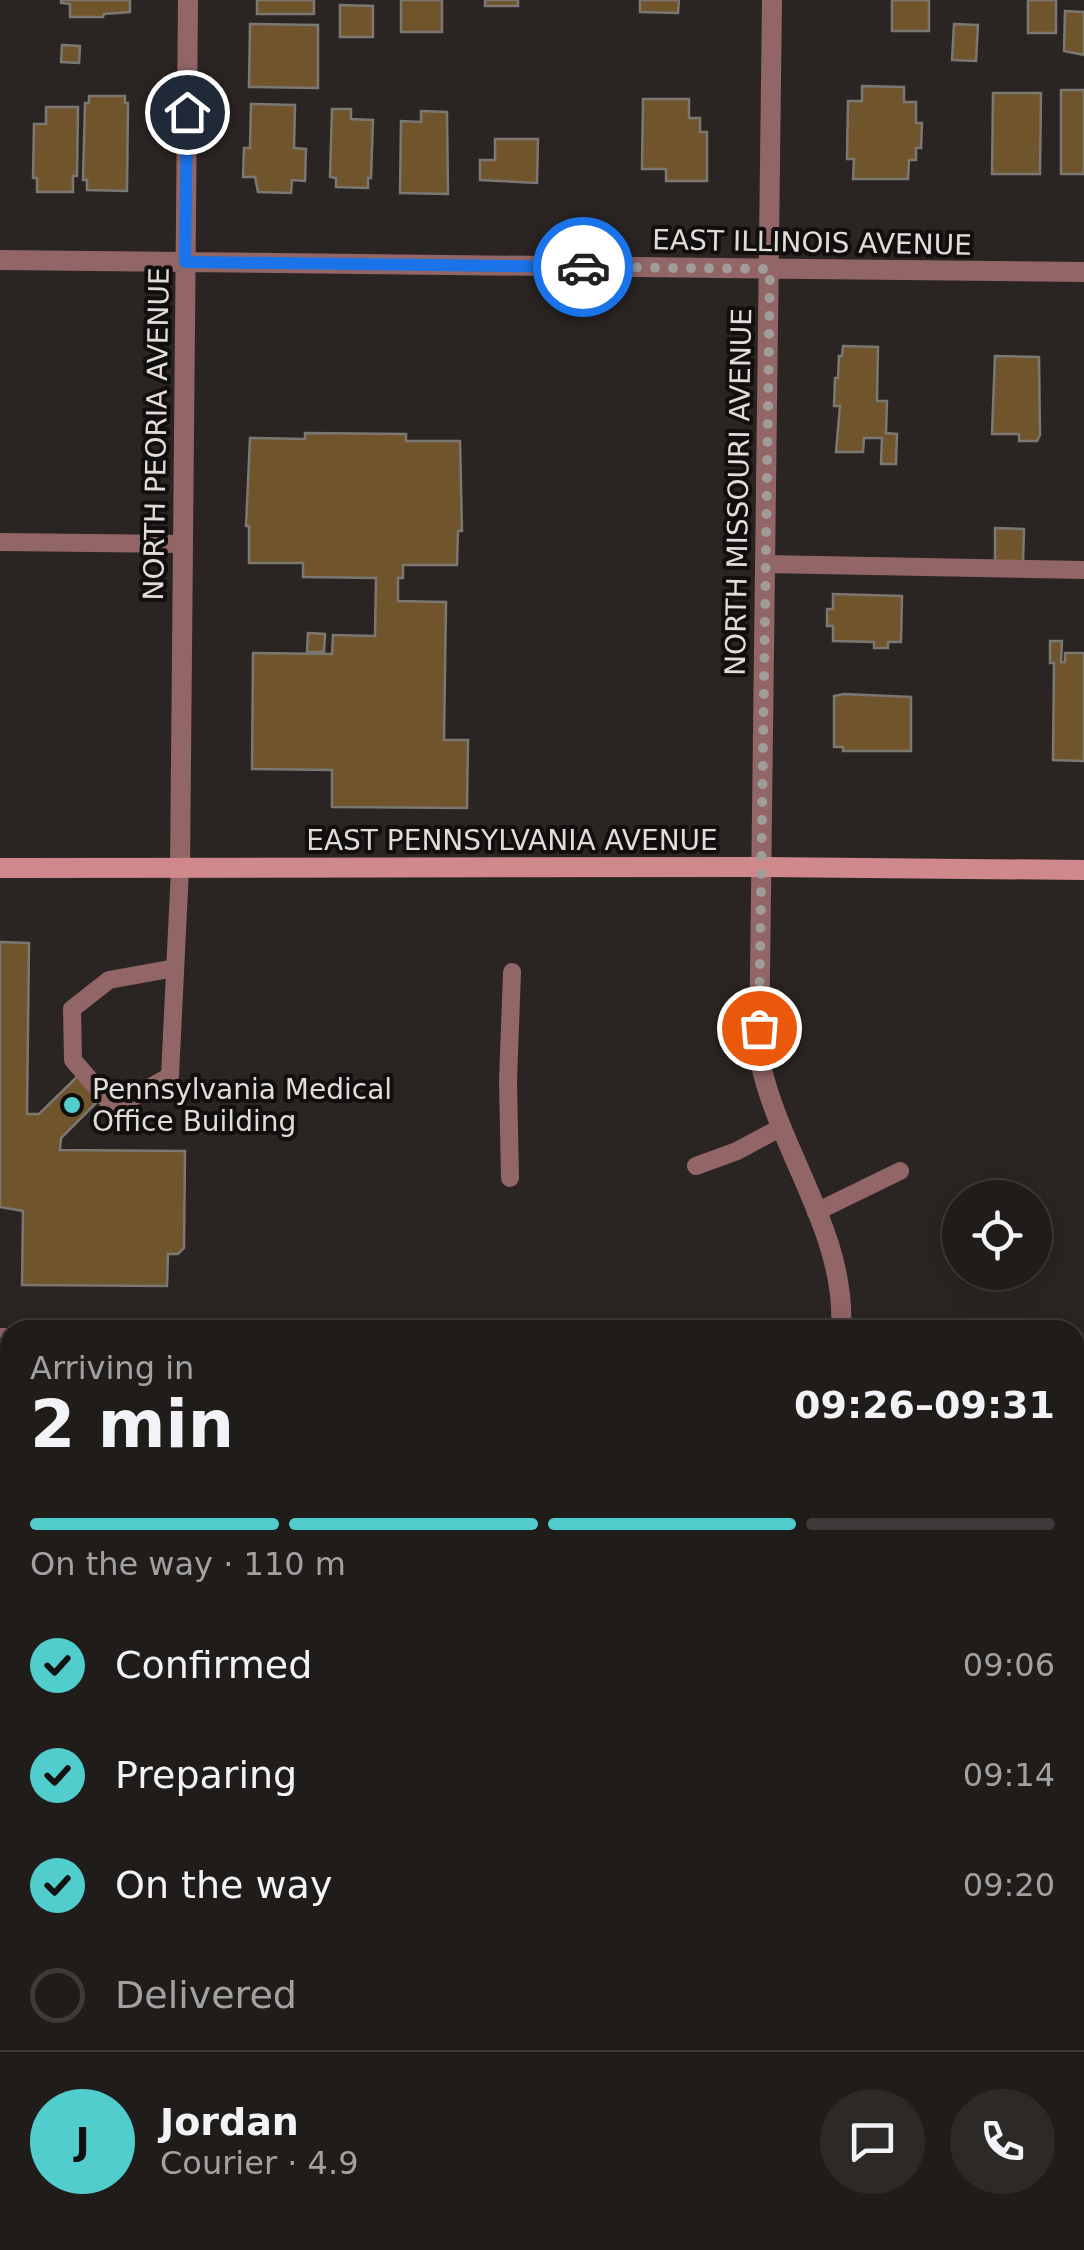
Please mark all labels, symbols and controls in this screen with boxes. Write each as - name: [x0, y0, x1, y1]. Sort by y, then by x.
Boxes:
- pin: [145, 70, 230, 155]
- icon: home: [160, 85, 215, 140]
- courier: [533, 217, 633, 317]
- street label: EAST ILLINOIS AVENUE: [652, 223, 972, 262]
- icon: car: [556, 240, 611, 295]
- street label: NORTH PEORIA AVENUE: [137, 267, 176, 601]
- street label: NORTH MISSOURI AVENUE: [719, 308, 758, 676]
- street label: EAST PENNSYLVANIA AVENUE: [306, 824, 718, 857]
- pin: [717, 986, 802, 1071]
- icon: bag: [732, 1001, 787, 1056]
- place label: Pennsylvania Medical Office Building: [92, 1073, 392, 1138]
- marker: Pennsylvania Medical Office Building: [61, 1094, 83, 1116]
- map controls: [942, 1180, 1052, 1290]
- button: locate: [942, 1180, 1052, 1290]
- text: Arriving in: [30, 1349, 194, 1387]
- text: 09:26–09:31: [794, 1383, 1055, 1427]
- text: 2 min: [30, 1387, 234, 1462]
- text: On the way · 110 m: [30, 1545, 346, 1583]
- icon: check: [30, 1638, 85, 1693]
- text: Confirmed: [115, 1643, 312, 1687]
- text: 09:06: [963, 1646, 1055, 1684]
- icon: check: [30, 1748, 85, 1803]
- text: Preparing: [115, 1753, 297, 1797]
- text: 09:14: [963, 1756, 1055, 1794]
- icon: check: [30, 1858, 85, 1913]
- text: On the way: [115, 1863, 332, 1907]
- text: 09:20: [963, 1866, 1055, 1904]
- text: Delivered: [115, 1973, 297, 2017]
- button: chat: [820, 2089, 925, 2194]
- button: phone: [950, 2089, 1055, 2194]
- text: Jordan: [160, 2100, 299, 2144]
- text: J: [75, 2119, 90, 2163]
- text: Courier · 4.9: [160, 2144, 359, 2182]

